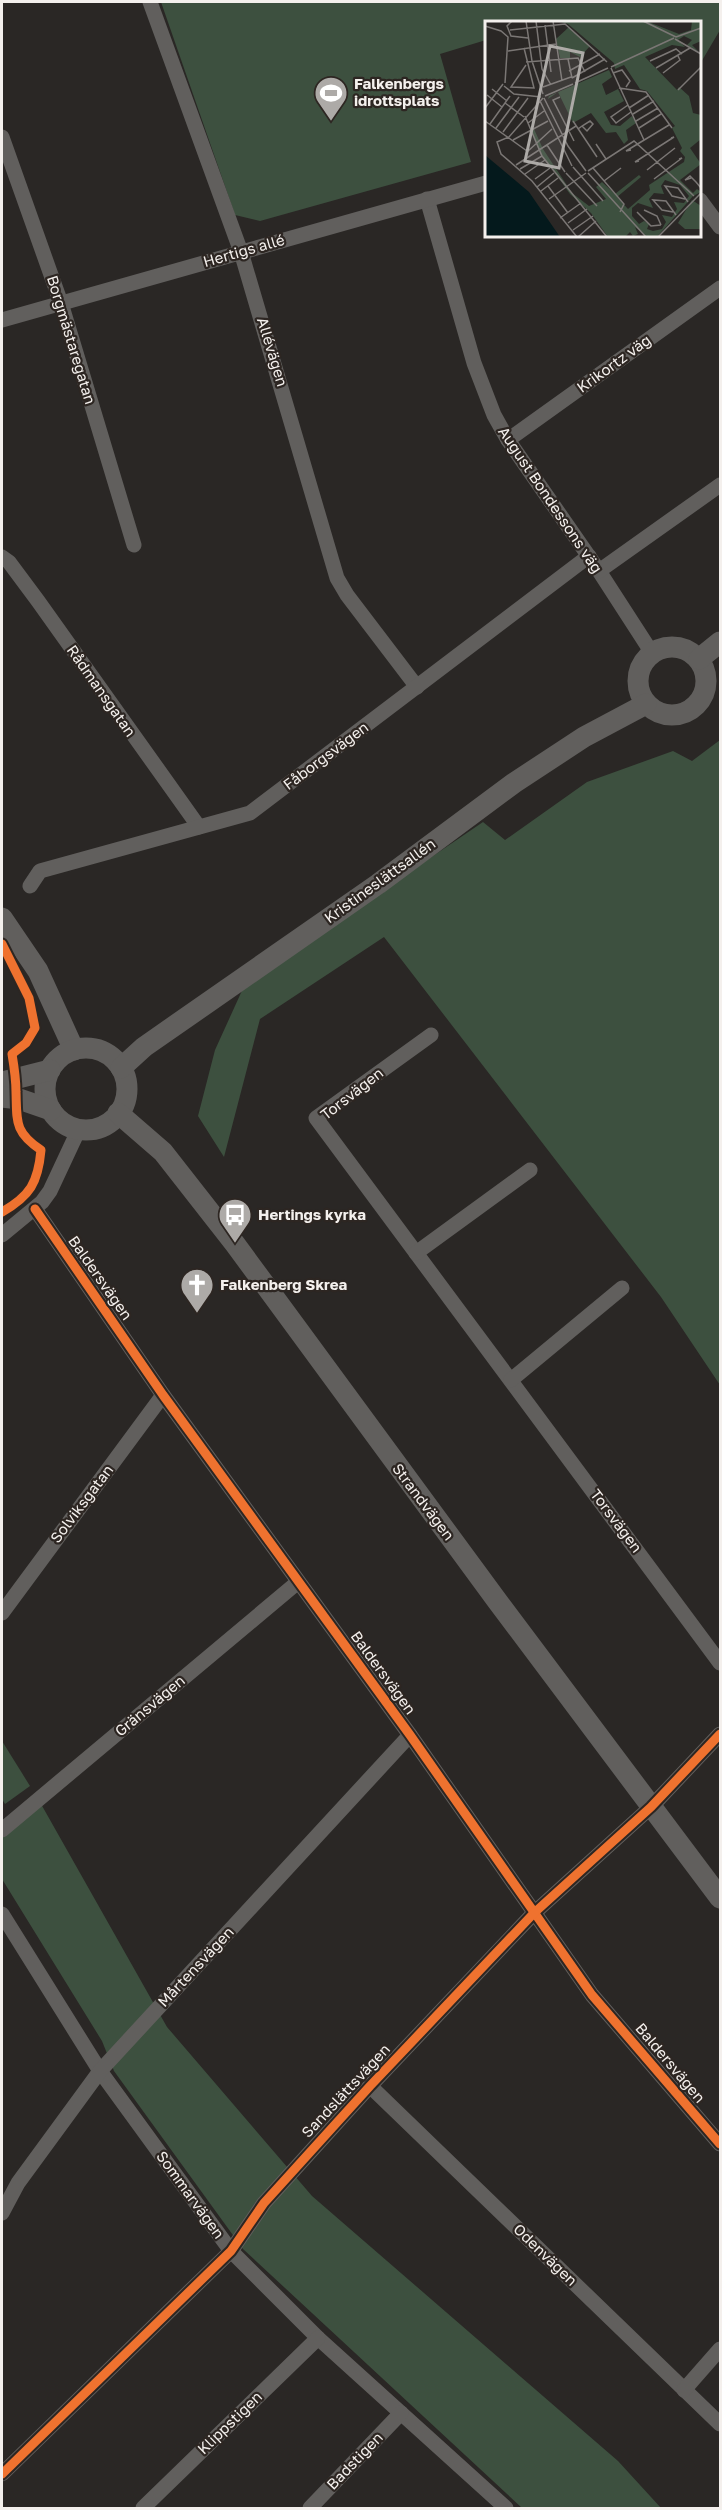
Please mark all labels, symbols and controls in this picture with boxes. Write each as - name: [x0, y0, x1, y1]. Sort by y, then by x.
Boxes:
- inset map: [485, 21, 701, 237]
- place label: Falkenbergs idrottsplats: [354, 74, 444, 109]
- sports icon: Falkenbergs idrottsplats: [313, 75, 349, 122]
- street label: Hertigs allé: [201, 230, 287, 270]
- street label: Borgmästaregatan: [44, 273, 100, 406]
- street label: Allévägen: [254, 315, 292, 388]
- street label: Krikortz väg: [573, 330, 654, 396]
- street label: August Bondessons väg: [495, 423, 607, 576]
- street label: Rådmansgatan: [63, 641, 140, 740]
- street label: Fåborgsvägen: [279, 717, 372, 793]
- street label: Kristineslättsallén: [320, 834, 438, 927]
- street label: Torsvägen: [316, 1063, 386, 1123]
- bus stop icon: Hertings kyrka: [217, 1197, 253, 1244]
- place label: Hertings kyrka: [258, 1205, 366, 1223]
- street label: Baldersvägen: [65, 1232, 136, 1323]
- church icon: Falkenberg Skrea: [179, 1267, 215, 1314]
- place label: Falkenberg Skrea: [220, 1275, 348, 1293]
- street label: Strandvägen: [389, 1459, 459, 1543]
- street label: Solviksgatan: [46, 1461, 116, 1546]
- street label: Torsvägen: [587, 1485, 646, 1556]
- street label: Baldersvägen: [348, 1627, 420, 1718]
- street label: Gränsvägen: [111, 1671, 188, 1740]
- street label: Mårtensvägen: [154, 1922, 237, 2010]
- street label: Baldersvägen: [632, 2019, 709, 2106]
- street label: Sandslättsvägen: [297, 2040, 393, 2141]
- street label: Sommarvägen: [153, 2147, 229, 2242]
- street label: Odenvägen: [510, 2219, 581, 2289]
- street label: Klippstigen: [193, 2387, 265, 2457]
- street label: Badstigen: [322, 2428, 386, 2493]

